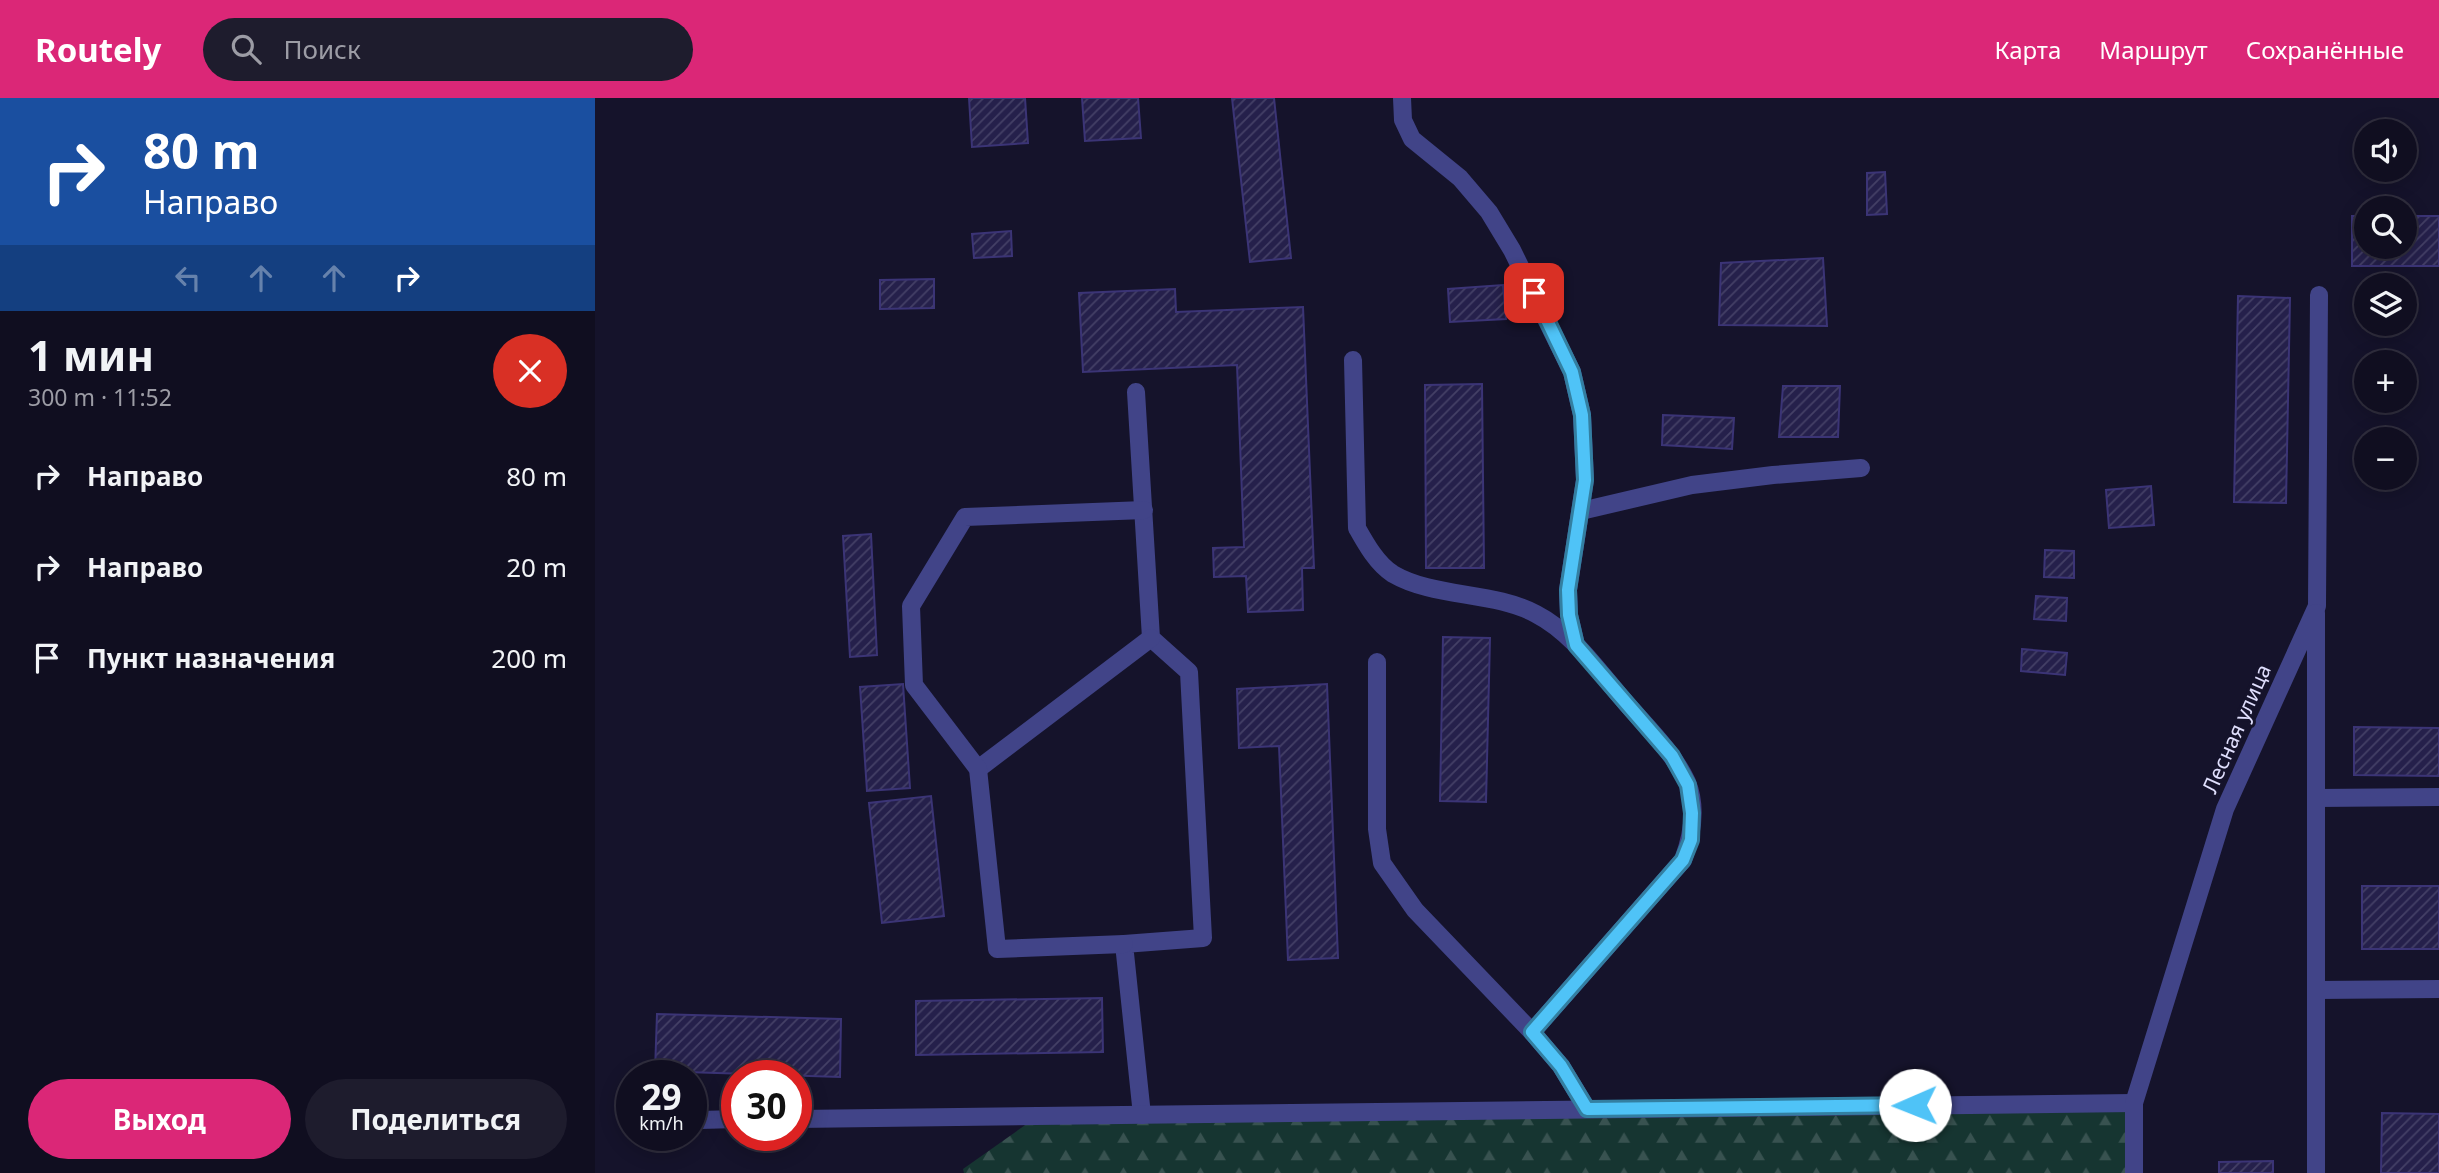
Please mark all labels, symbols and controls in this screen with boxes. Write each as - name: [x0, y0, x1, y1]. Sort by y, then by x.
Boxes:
- search box: [203, 18, 693, 81]
- text: Routely: [35, 27, 161, 72]
- icon: search: [227, 30, 265, 68]
- text: Поиск: [283, 31, 361, 67]
- text: Карта: [1994, 33, 2061, 66]
- text: Маршрут: [2099, 33, 2208, 66]
- text: Сохранённые: [2246, 33, 2404, 66]
- text: 80 m: [143, 117, 260, 183]
- map controls: [2354, 119, 2417, 490]
- button: sound: [2354, 119, 2417, 182]
- icon: right: [28, 126, 119, 217]
- text: Направо: [143, 180, 278, 223]
- button: search: [2354, 196, 2417, 259]
- icon: left: [169, 259, 207, 297]
- icon: ahead: [242, 259, 280, 297]
- icon: ahead: [315, 259, 353, 297]
- icon: right: [388, 259, 426, 297]
- pin: [1504, 263, 1564, 323]
- button: layers: [2354, 273, 2417, 336]
- icon: arrive: [1515, 274, 1553, 312]
- text: 1 мин: [28, 326, 154, 383]
- button: close: [493, 334, 567, 408]
- button: +: [2354, 350, 2417, 413]
- text: 300 m · 11:52: [28, 381, 172, 413]
- button: −: [2354, 427, 2417, 490]
- icon: right: [28, 457, 66, 495]
- text: Направо: [87, 458, 203, 494]
- text: 80 m: [506, 458, 567, 494]
- icon: right: [28, 548, 66, 586]
- text: Направо: [87, 549, 203, 585]
- text: 20 m: [506, 549, 567, 585]
- icon: arrive: [28, 639, 66, 677]
- text: Пункт назначения: [87, 640, 335, 676]
- text: 200 m: [491, 640, 567, 676]
- street label: Лесная улица: [2195, 660, 2277, 797]
- speed limit sign: 30: [721, 1060, 812, 1151]
- position arrow: [1878, 1068, 1952, 1142]
- text: 29: [641, 1073, 682, 1120]
- button: Выход: [28, 1079, 291, 1159]
- button: Поделиться: [305, 1079, 567, 1159]
- text: km/h: [639, 1111, 684, 1135]

